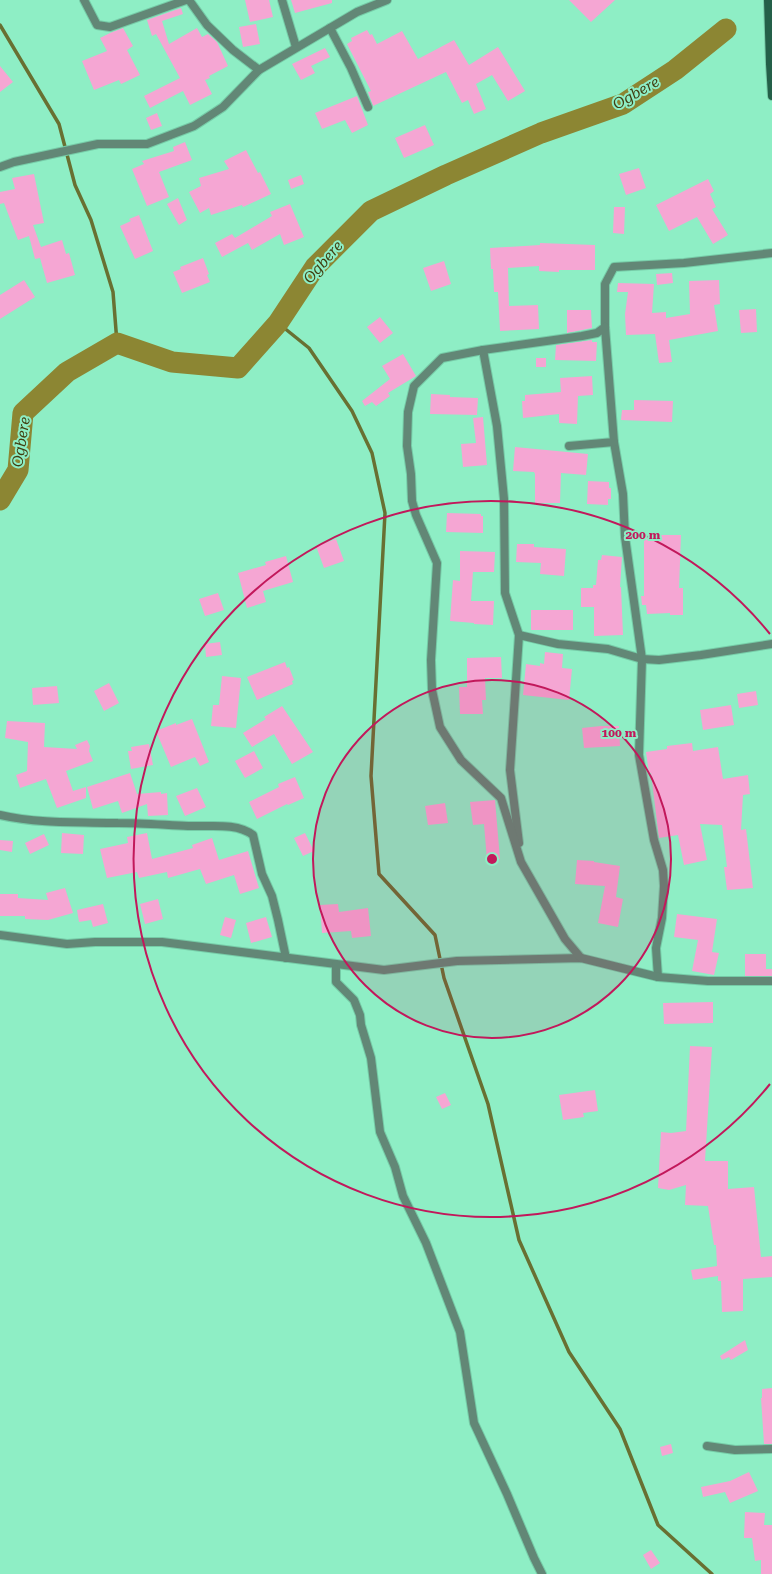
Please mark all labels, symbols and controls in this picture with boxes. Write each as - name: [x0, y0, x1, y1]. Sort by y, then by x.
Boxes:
- water label: Ogbere: [610, 72, 663, 113]
- water label: Ogbere: [300, 237, 347, 287]
- water label: Ogbere: [8, 415, 34, 468]
- text: 200 m: [626, 528, 661, 542]
- text: 100 m: [602, 726, 637, 740]
- centre of rings: [485, 852, 499, 866]

